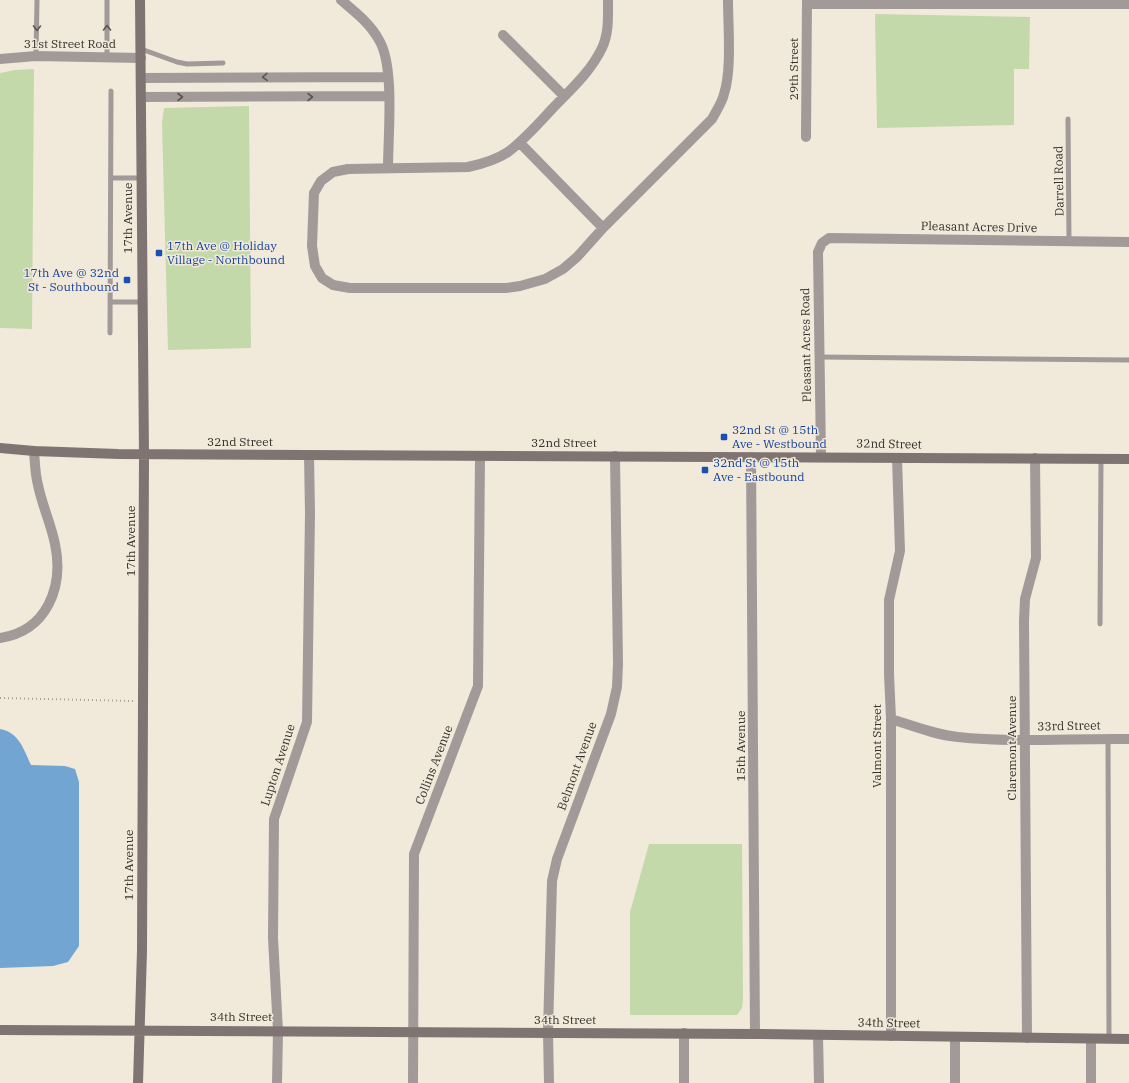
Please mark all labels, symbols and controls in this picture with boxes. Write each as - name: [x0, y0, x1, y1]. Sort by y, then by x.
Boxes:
- one-way arrow: [33, 25, 41, 31]
- one-way arrow: [103, 25, 111, 31]
- street label: 31st Street Road: [24, 36, 116, 51]
- street label: 29th Street: [786, 38, 801, 100]
- one-way arrow: [262, 73, 268, 81]
- one-way arrow: [177, 93, 183, 101]
- one-way arrow: [307, 93, 313, 101]
- street label: Darrell Road: [1050, 146, 1067, 216]
- street label: 17th Avenue: [120, 182, 135, 254]
- street label: Pleasant Acres Drive: [921, 218, 1037, 235]
- place label: 17th Ave @ Holiday Village - Northbound: [167, 238, 285, 267]
- marker: 17th Ave @ Holiday Village - Northbound: [154, 248, 164, 258]
- place label: 17th Ave @ 32nd St - Southbound: [23, 265, 119, 294]
- marker: 17th Ave @ 32nd St - Southbound: [122, 275, 132, 285]
- street label: Pleasant Acres Road: [797, 288, 814, 402]
- place label: 32nd St @ 15th Ave - Westbound: [732, 422, 827, 451]
- marker: 32nd St @ 15th Ave - Westbound: [719, 432, 729, 442]
- street label: 32nd Street: [207, 434, 273, 449]
- street label: 32nd Street: [531, 435, 597, 450]
- street label: 32nd Street: [856, 435, 922, 452]
- place label: 32nd St @ 15th Ave - Eastbound: [713, 455, 805, 484]
- marker: 32nd St @ 15th Ave - Eastbound: [700, 465, 710, 475]
- street label: 17th Avenue: [123, 505, 138, 577]
- street label: Claremont Avenue: [1004, 696, 1019, 800]
- street label: Valmont Street: [869, 704, 884, 788]
- street label: 15th Avenue: [733, 710, 748, 782]
- street label: 33rd Street: [1037, 717, 1101, 734]
- street label: Belmont Avenue: [554, 719, 600, 812]
- street label: Lupton Avenue: [257, 722, 298, 808]
- street label: Collins Avenue: [411, 723, 456, 807]
- street label: 17th Avenue: [121, 829, 136, 901]
- street label: 34th Street: [210, 1009, 272, 1024]
- street label: 34th Street: [534, 1012, 596, 1027]
- street label: 34th Street: [858, 1014, 920, 1031]

